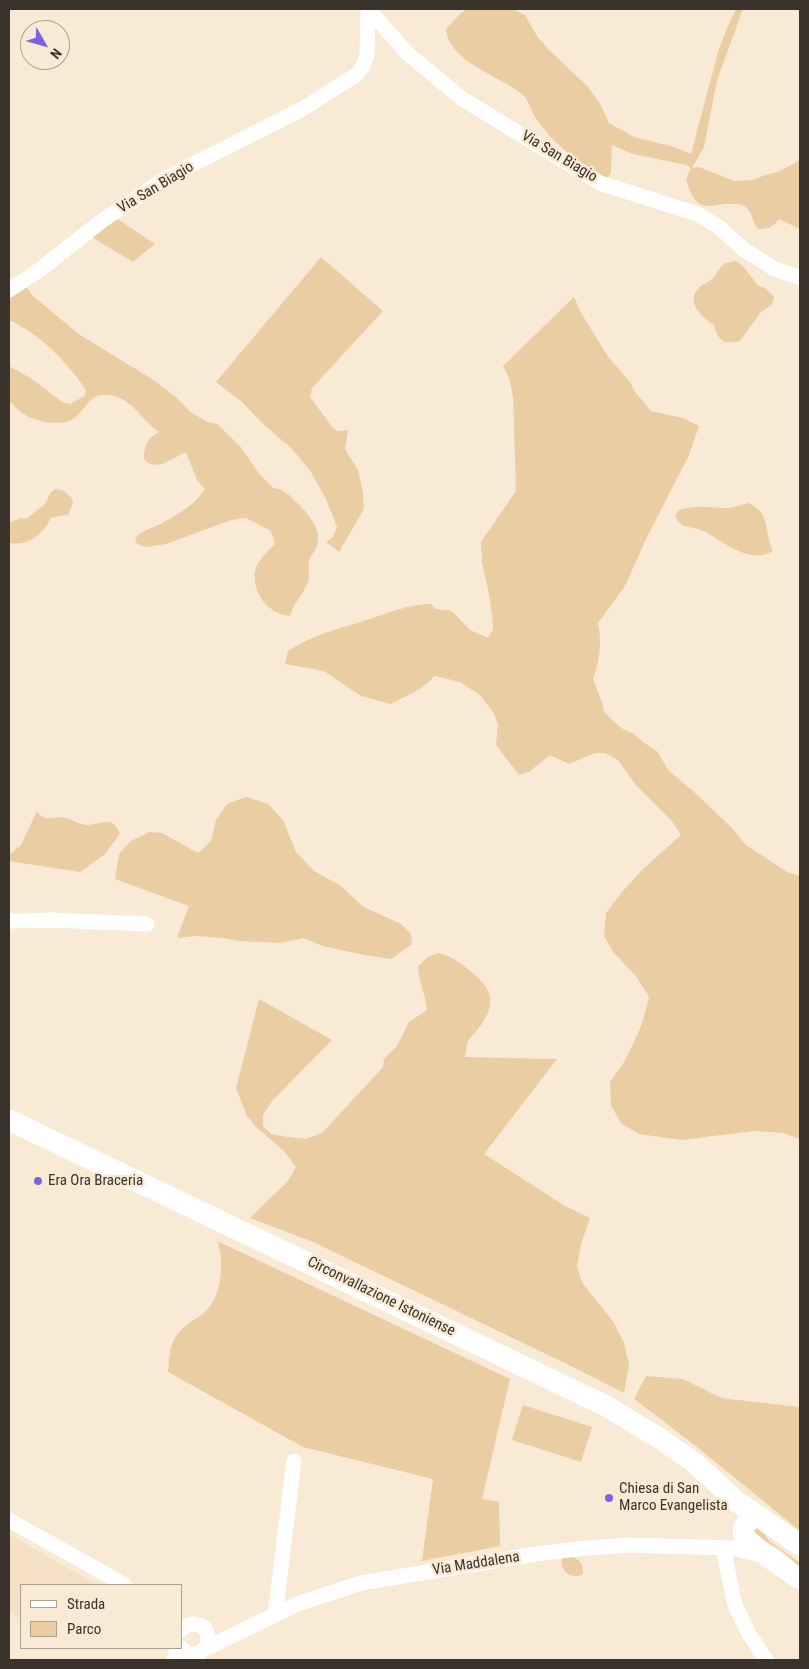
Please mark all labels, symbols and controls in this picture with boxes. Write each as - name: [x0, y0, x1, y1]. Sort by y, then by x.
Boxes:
- north arrow: [20, 20, 70, 70]
- text: N: [47, 45, 65, 62]
- street label: Via San Biagio: [518, 127, 600, 187]
- street label: Via San Biagio: [115, 158, 197, 218]
- place label: Era Ora Braceria: [48, 1172, 143, 1190]
- marker: Era Ora Braceria: [32, 1175, 44, 1187]
- street label: Circonvallazione Istoniense: [304, 1253, 458, 1341]
- place label: Chiesa di San Marco Evangelista: [619, 1480, 728, 1515]
- marker: Chiesa di San Marco Evangelista: [603, 1492, 615, 1504]
- street label: Via Maddalena: [431, 1548, 521, 1580]
- legend: [20, 1584, 182, 1649]
- text: Strada: [67, 1595, 105, 1613]
- text: Parco: [67, 1620, 101, 1638]

